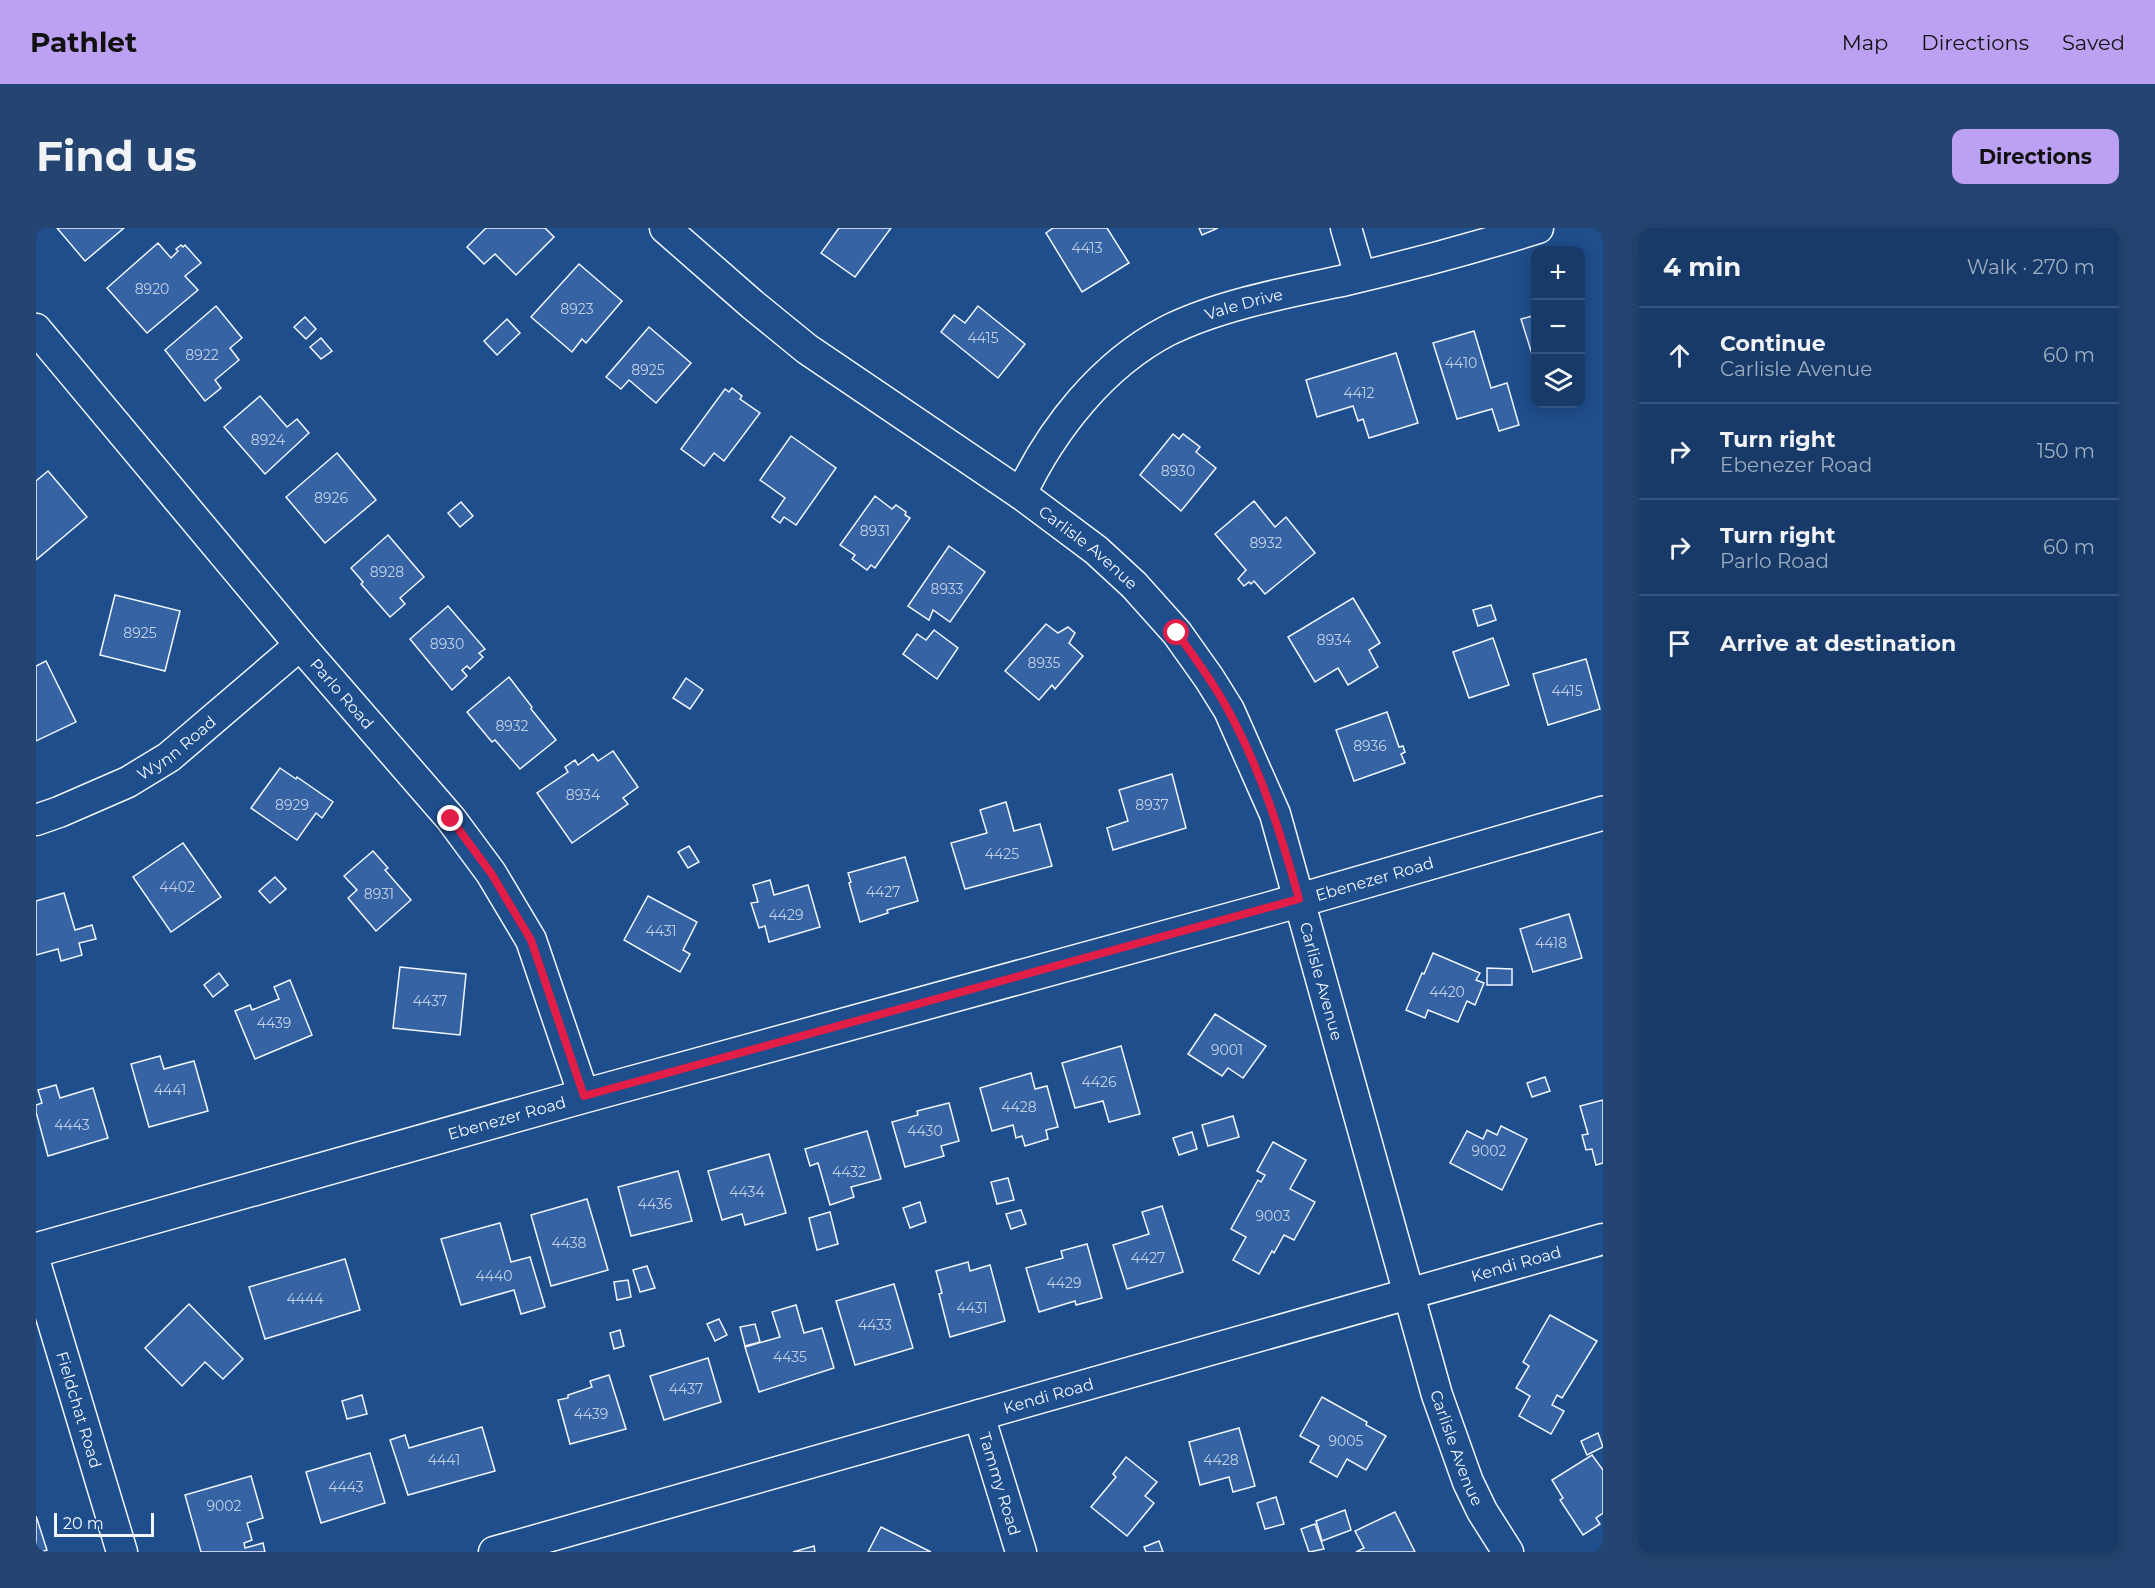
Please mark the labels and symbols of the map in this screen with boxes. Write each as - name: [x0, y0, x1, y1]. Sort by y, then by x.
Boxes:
- house number: 4413: [1071, 239, 1103, 257]
- house number: 8920: [135, 280, 169, 298]
- street label: Vale Drive: [1202, 284, 1285, 324]
- house number: 8923: [560, 300, 594, 318]
- house number: 4415: [967, 329, 999, 347]
- house number: 8922: [185, 346, 219, 364]
- house number: 4410: [1445, 354, 1477, 372]
- house number: 8925: [631, 361, 665, 379]
- house number: 4412: [1343, 384, 1375, 402]
- house number: 8924: [251, 431, 286, 449]
- house number: 8930: [1161, 462, 1195, 480]
- house number: 8926: [314, 489, 348, 507]
- street label: Carlisle Avenue: [1035, 501, 1142, 593]
- house number: 8931: [860, 522, 890, 540]
- house number: 8932: [1249, 534, 1283, 552]
- house number: 8928: [370, 563, 404, 581]
- house number: 8933: [930, 580, 964, 598]
- route start: [1163, 619, 1189, 645]
- house number: 8925: [123, 624, 157, 642]
- house number: 8934: [1317, 631, 1352, 649]
- house number: 8930: [430, 635, 464, 653]
- street label: Parlo Road: [306, 654, 378, 733]
- house number: 8935: [1028, 654, 1061, 672]
- house number: 4415: [1551, 682, 1583, 700]
- street label: Wynn Road: [134, 712, 220, 784]
- house number: 8932: [495, 717, 529, 735]
- house number: 8936: [1353, 737, 1387, 755]
- house number: 8934: [566, 786, 601, 804]
- house number: 8929: [275, 796, 309, 814]
- house number: 8937: [1135, 796, 1169, 814]
- route end: [437, 805, 463, 831]
- house number: 4425: [985, 845, 1019, 863]
- street label: Ebenezer Road: [1313, 853, 1436, 905]
- house number: 4402: [159, 878, 195, 896]
- house number: 4427: [866, 883, 900, 901]
- house number: 8931: [364, 885, 394, 903]
- house number: 4429: [769, 906, 803, 924]
- street label: Carlisle Avenue: [1296, 920, 1347, 1042]
- house number: 4431: [645, 922, 677, 940]
- house number: 4418: [1535, 934, 1567, 952]
- house number: 4420: [1429, 983, 1465, 1001]
- house number: 4437: [413, 992, 447, 1010]
- house number: 4439: [257, 1014, 291, 1032]
- house number: 9001: [1211, 1041, 1243, 1059]
- house number: 4426: [1082, 1073, 1117, 1091]
- house number: 4441: [154, 1081, 186, 1099]
- street label: Ebenezer Road: [446, 1092, 568, 1143]
- house number: 4428: [1001, 1098, 1037, 1116]
- house number: 4443: [54, 1116, 90, 1134]
- house number: 4430: [907, 1122, 943, 1140]
- house number: 9002: [1471, 1142, 1507, 1160]
- house number: 4432: [832, 1163, 866, 1181]
- house number: 4434: [729, 1183, 765, 1201]
- house number: 4436: [638, 1195, 673, 1213]
- house number: 9003: [1256, 1207, 1291, 1225]
- house number: 4438: [551, 1234, 587, 1252]
- street label: Kendi Road: [1469, 1242, 1563, 1285]
- house number: 4427: [1131, 1249, 1165, 1267]
- house number: 4440: [475, 1267, 513, 1285]
- house number: 4429: [1047, 1274, 1081, 1292]
- house number: 4444: [286, 1290, 324, 1308]
- house number: 4431: [956, 1299, 988, 1317]
- house number: 4433: [858, 1316, 892, 1334]
- house number: 4435: [773, 1348, 807, 1366]
- street label: Fieldchat Road: [53, 1349, 106, 1470]
- street label: Kendi Road: [1001, 1374, 1096, 1417]
- house number: 4437: [669, 1380, 703, 1398]
- street label: Carlisle Avenue: [1426, 1387, 1487, 1509]
- house number: 4439: [574, 1405, 608, 1423]
- street label: Tammy Road: [975, 1430, 1025, 1538]
- house number: 9005: [1329, 1432, 1364, 1450]
- house number: 4441: [428, 1451, 460, 1469]
- house number: 4428: [1203, 1451, 1239, 1469]
- house number: 4443: [328, 1478, 364, 1496]
- house number: 9002: [206, 1497, 242, 1515]
- scale bar: [54, 1510, 154, 1538]

